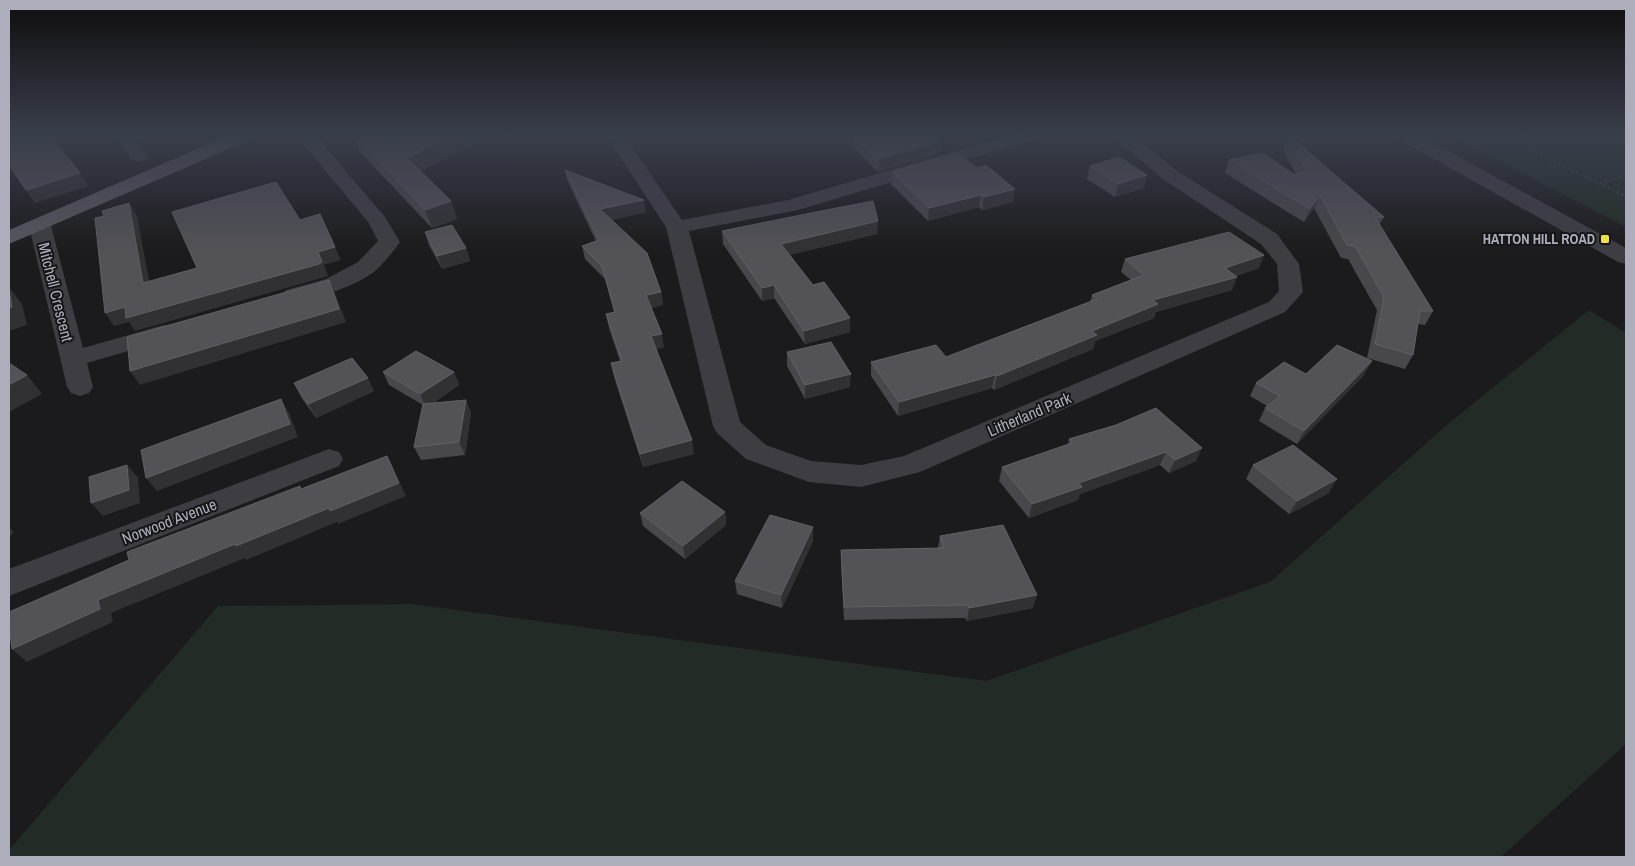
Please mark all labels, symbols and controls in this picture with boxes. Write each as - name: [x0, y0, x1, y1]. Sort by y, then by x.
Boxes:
- place label: HATTON HILL ROAD: [1483, 230, 1595, 248]
- marker: HATTON HILL ROAD: [1599, 233, 1611, 245]
- street label: Mitchell Crescent: [33, 240, 79, 344]
- street label: Litherland Park: [984, 386, 1075, 442]
- street label: Norwood Avenue: [119, 493, 219, 549]

